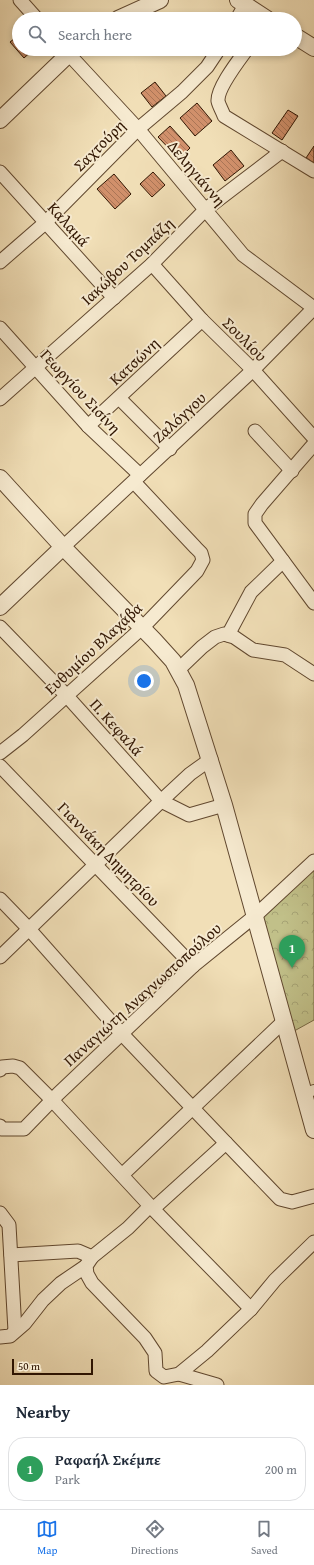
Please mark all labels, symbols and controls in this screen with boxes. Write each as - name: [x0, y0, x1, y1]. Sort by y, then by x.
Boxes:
- search box: [12, 12, 302, 56]
- icon: search: [26, 23, 48, 45]
- text: Search here: [58, 24, 132, 45]
- street label: Σαχτούρη: [68, 114, 130, 176]
- street label: Δεληγιάννη: [162, 135, 232, 211]
- street label: Καλαμά: [42, 196, 96, 252]
- street label: Ιακώβου Τομπάζη: [75, 211, 179, 311]
- street label: Σουλίου: [217, 311, 273, 367]
- street label: Κατσώνη: [104, 331, 164, 391]
- street label: Γεωργίου Σισίνη: [35, 343, 127, 439]
- street label: Ζαλόγγου: [147, 386, 211, 448]
- street label: Ευθυμίου Βλαχάβα: [39, 596, 148, 700]
- your location: [134, 671, 154, 691]
- street label: Π. Κεφαλά: [84, 693, 150, 761]
- street label: Γιαννάκη Δημητρίου: [52, 796, 166, 912]
- street label: Παναγιώτη Αναγνωστοπούλου: [58, 916, 226, 1072]
- pin: 1: [279, 935, 305, 968]
- scale bar: [12, 1357, 93, 1376]
- text: 50 m: [18, 1358, 40, 1374]
- text: Nearby: [16, 1399, 70, 1424]
- text: Ραφαήλ Σκέμπε: [55, 1449, 161, 1470]
- text: 1: [27, 1460, 33, 1479]
- text: 200 m: [265, 1460, 297, 1479]
- text: Park: [55, 1470, 80, 1489]
- tab: Map: [36, 1518, 58, 1558]
- tab: Directions: [131, 1518, 178, 1558]
- tab: Saved: [251, 1518, 278, 1558]

